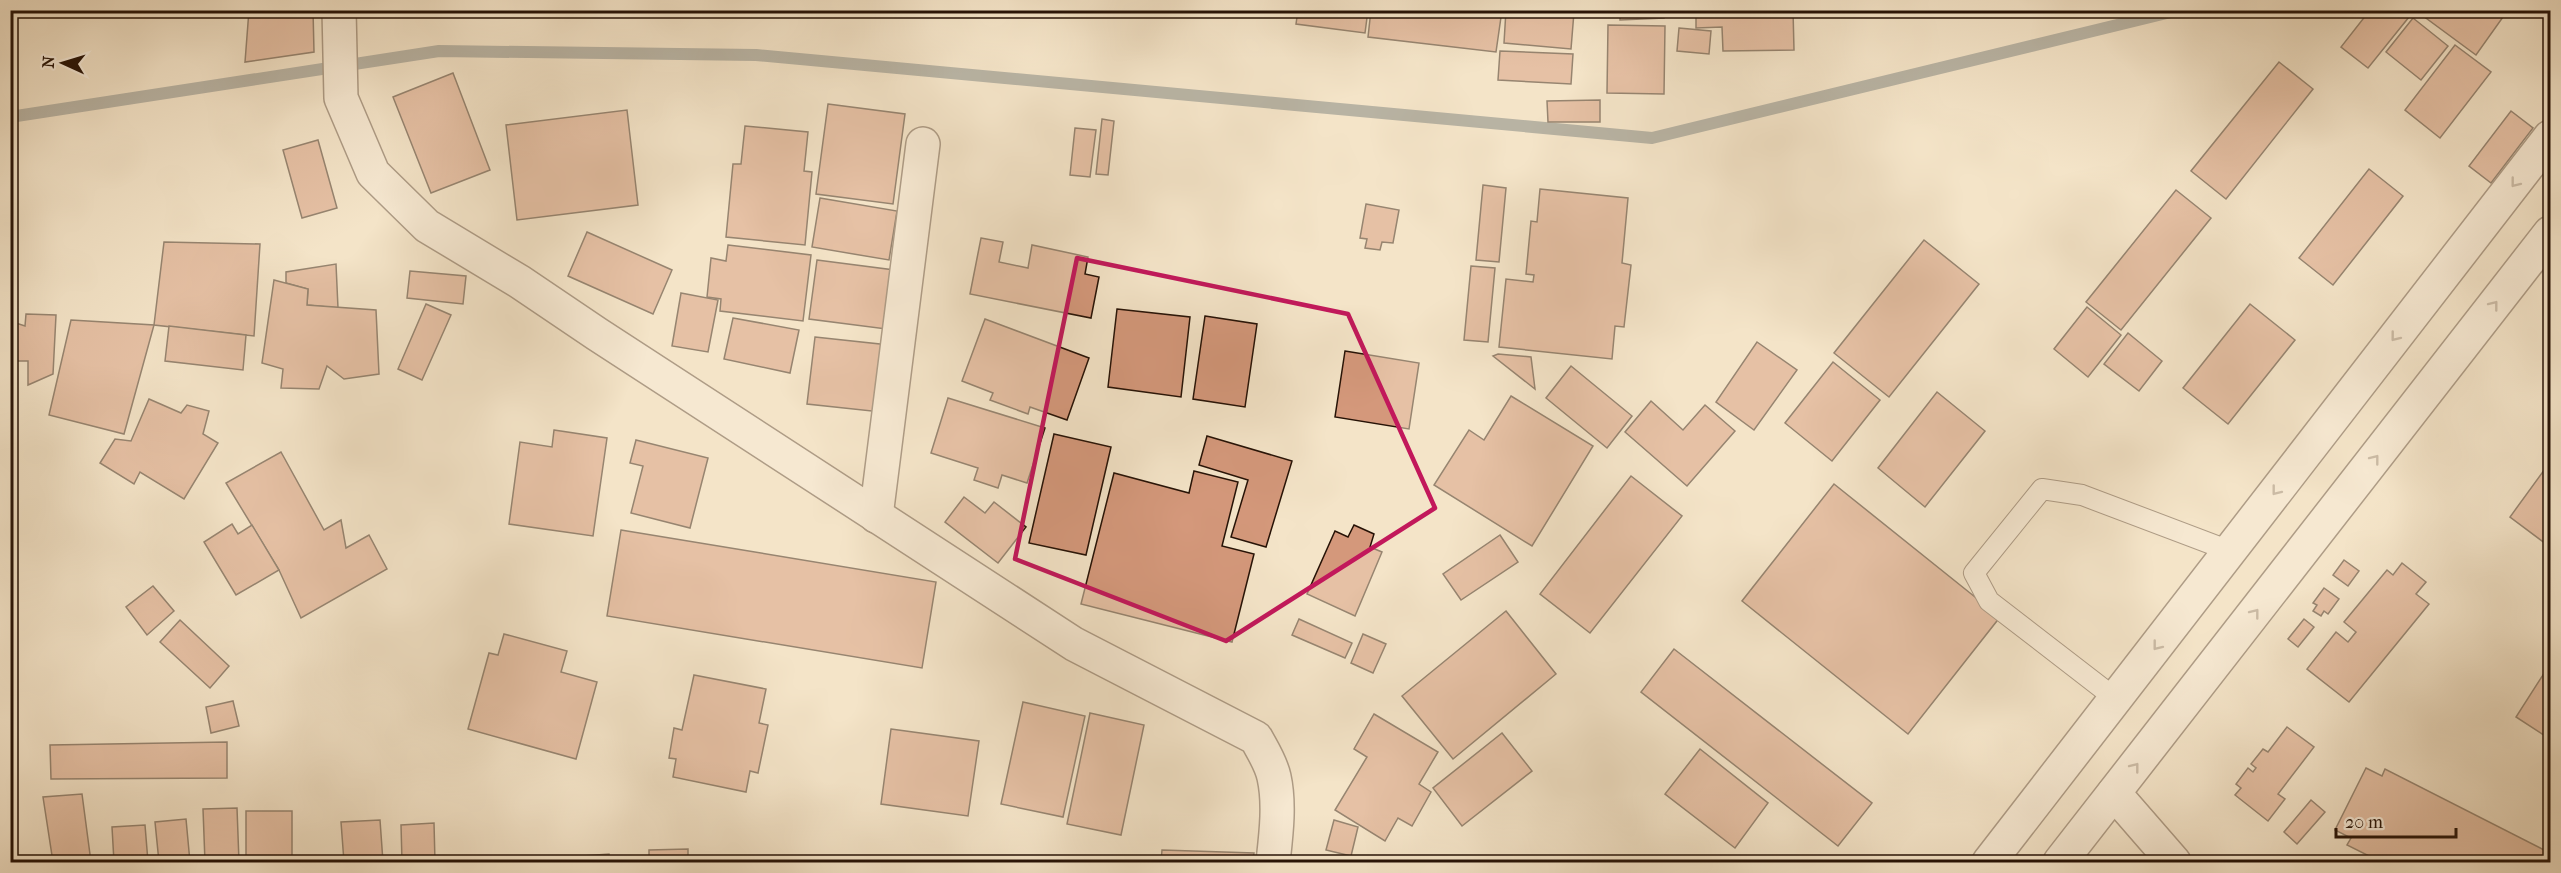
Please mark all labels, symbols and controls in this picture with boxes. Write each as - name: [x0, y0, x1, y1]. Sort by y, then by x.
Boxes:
- north arrow: [33, 33, 93, 93]
- text: N: [39, 54, 58, 69]
- one-way arrow: [2511, 176, 2522, 187]
- one-way arrow: [2487, 301, 2498, 312]
- one-way arrow: [2392, 330, 2403, 341]
- one-way arrow: [2367, 455, 2378, 466]
- one-way arrow: [2272, 485, 2283, 496]
- one-way arrow: [2247, 608, 2258, 619]
- one-way arrow: [2153, 639, 2164, 650]
- one-way arrow: [2127, 762, 2138, 773]
- scale bar: [2336, 801, 2456, 839]
- text: 20 m: [2345, 812, 2383, 833]

